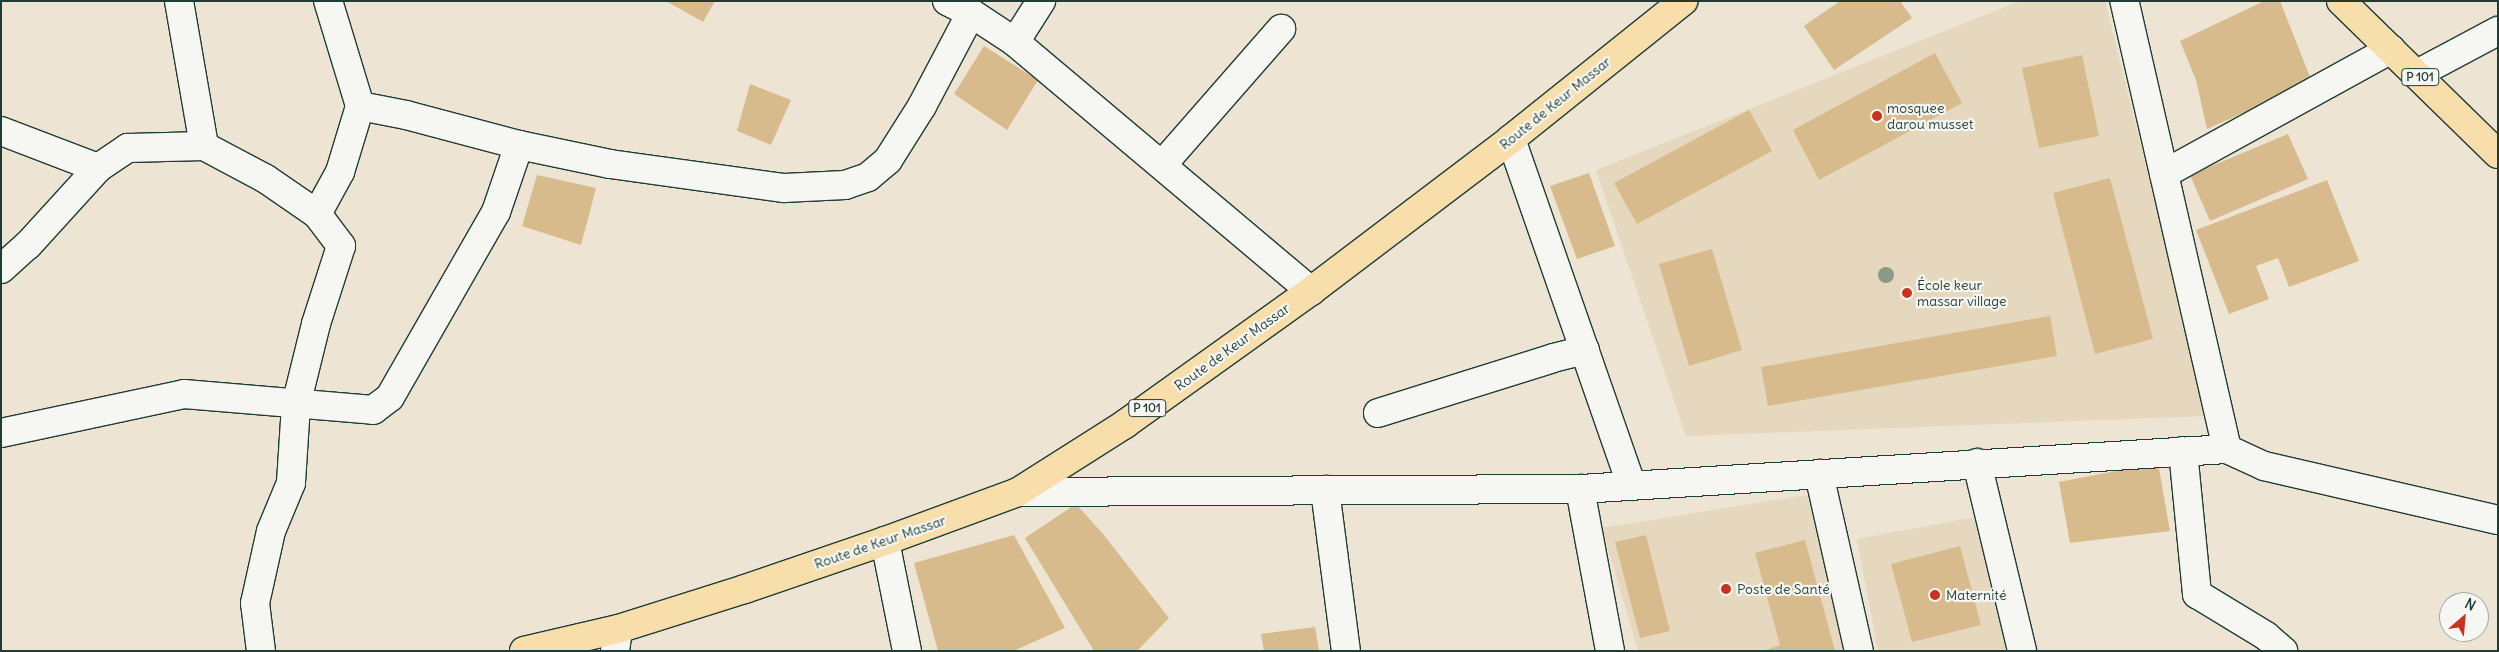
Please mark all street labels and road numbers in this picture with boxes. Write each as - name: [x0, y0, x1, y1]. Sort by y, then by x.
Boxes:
- street label: Route de Keur Massar: [1496, 53, 1614, 153]
- road number: P 101: [2401, 68, 2439, 86]
- street label: Route de Keur Massar: [1171, 300, 1293, 394]
- road number: P 101: [1128, 398, 1166, 418]
- street label: Route de Keur Massar: [812, 512, 948, 572]

